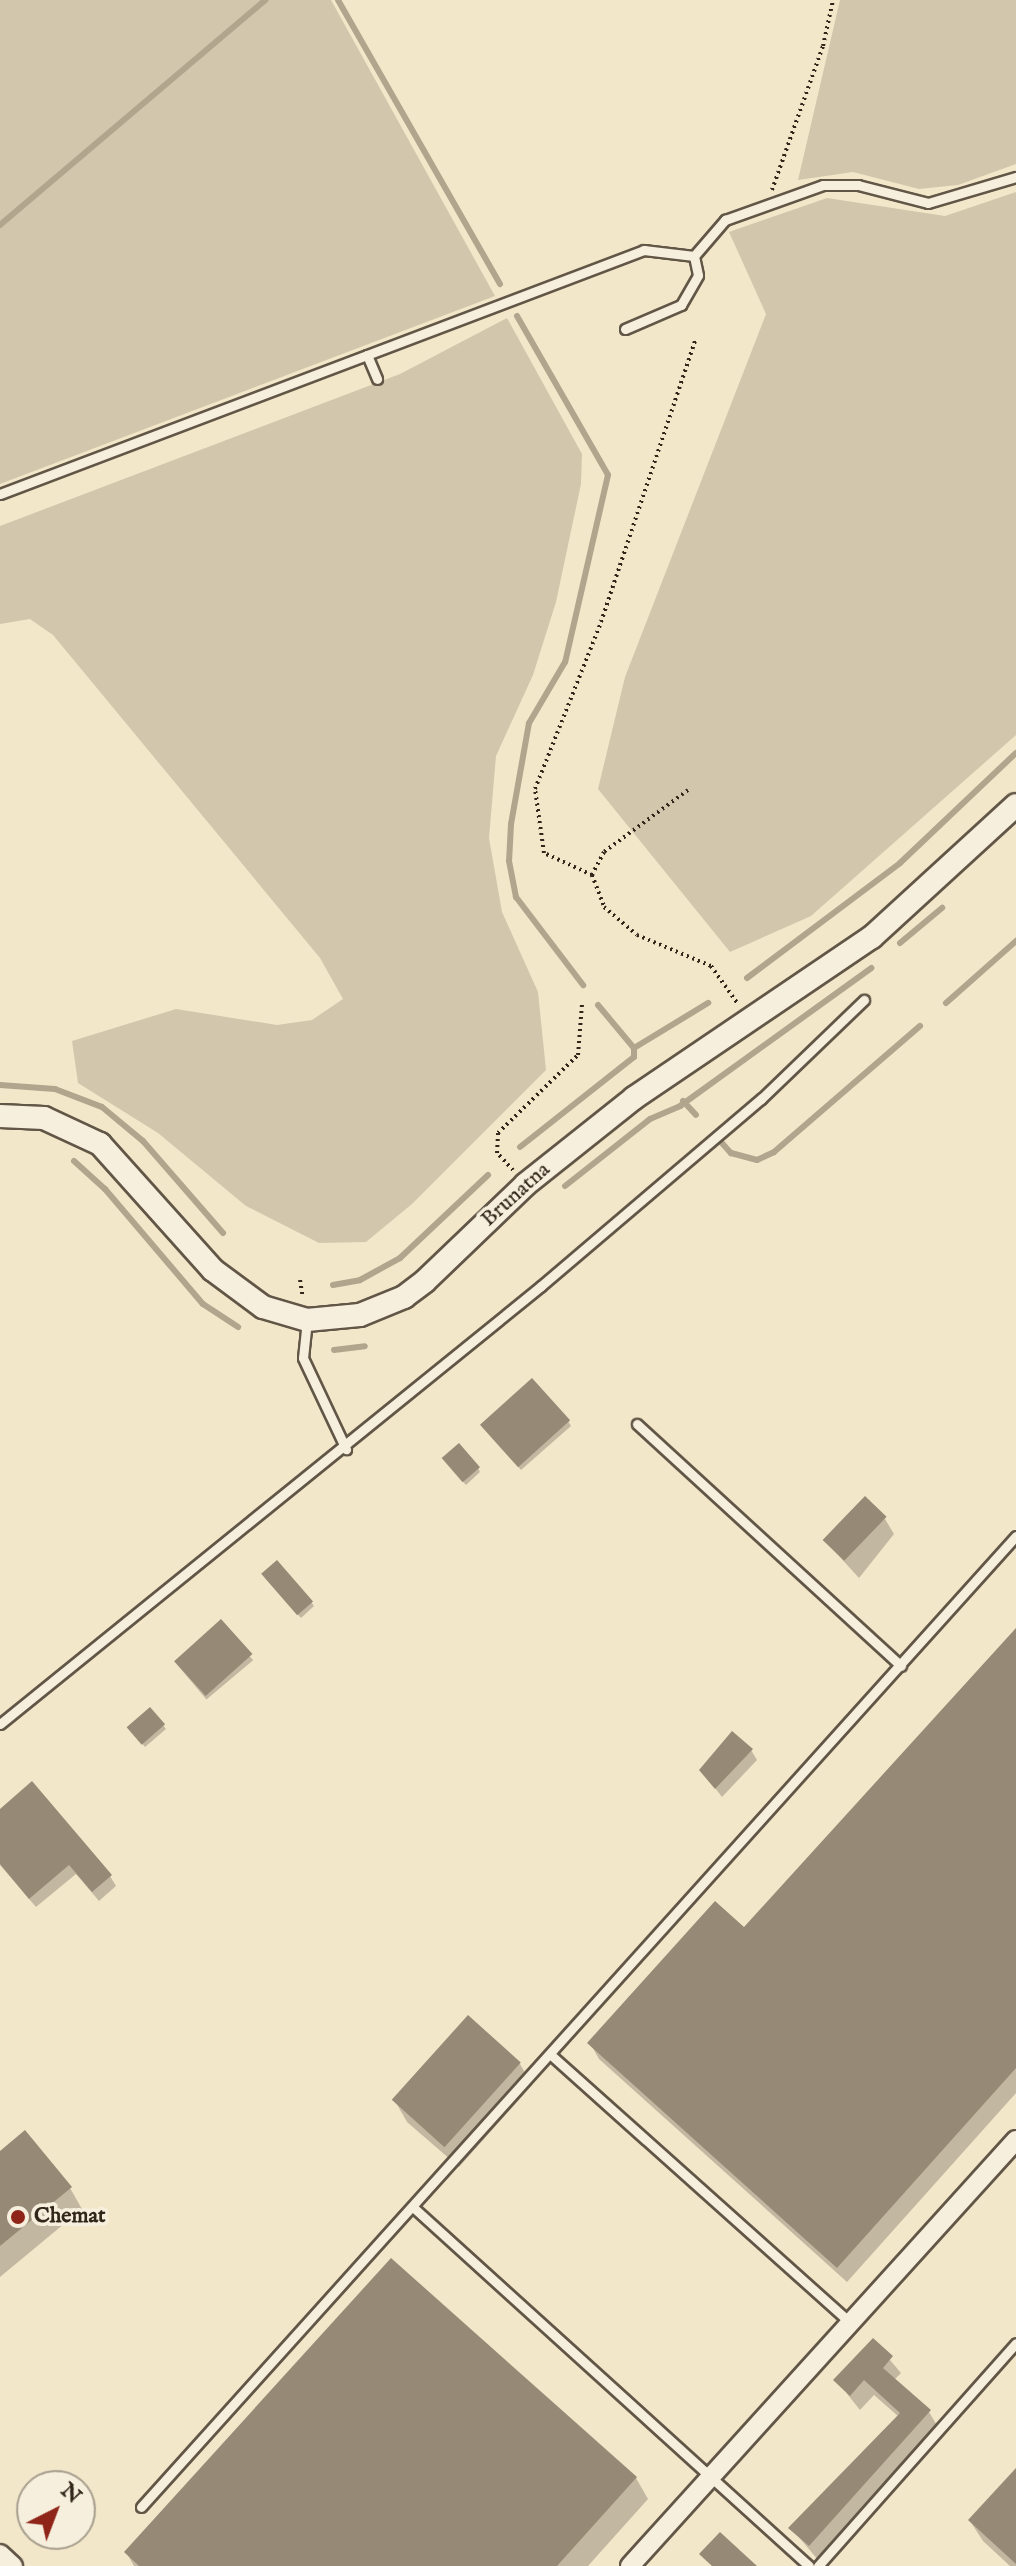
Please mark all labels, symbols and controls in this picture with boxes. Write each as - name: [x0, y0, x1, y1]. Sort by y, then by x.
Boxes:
- street label: Brunatna: [476, 1157, 556, 1233]
- place label: Chemat: [34, 2204, 106, 2230]
- marker: Chemat: [9, 2208, 27, 2226]
- north arrow: [16, 2470, 96, 2550]
- text: N: [54, 2477, 87, 2510]

